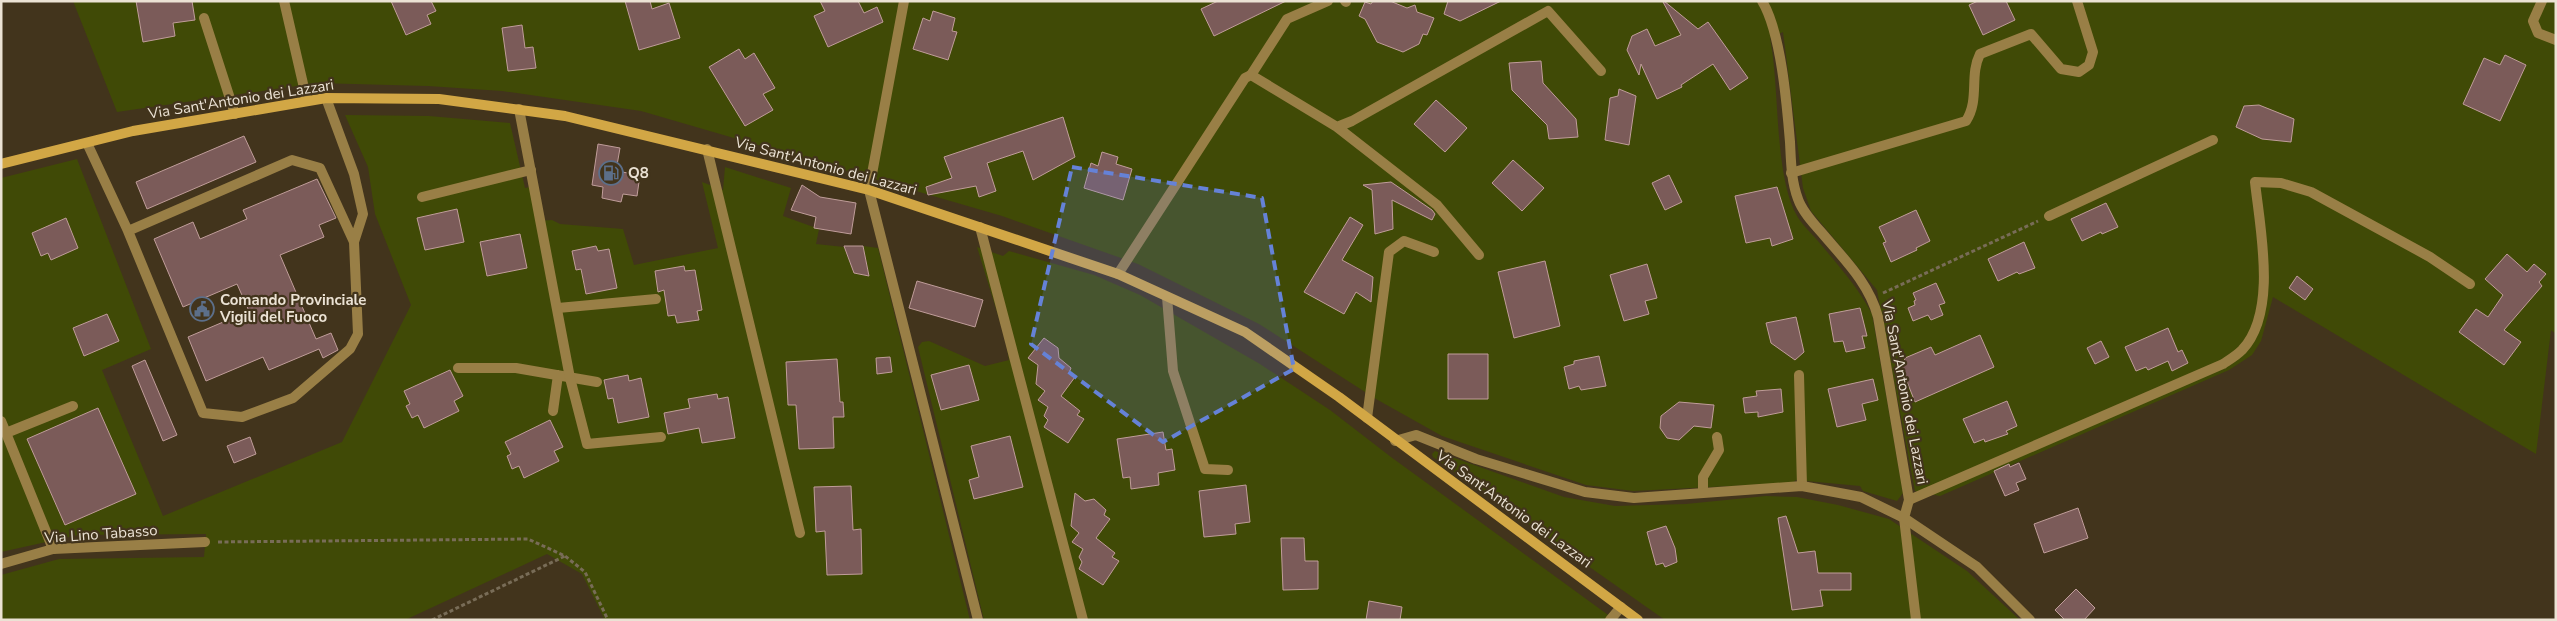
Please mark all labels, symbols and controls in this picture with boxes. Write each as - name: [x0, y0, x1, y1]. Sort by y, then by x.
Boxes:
- street label: Via Sant'Antonio dei Lazzari: [146, 74, 335, 124]
- street label: Via Sant'Antonio dei Lazzari: [732, 132, 919, 200]
- fuel station icon: Q8: [598, 160, 624, 186]
- place label: Q8: [628, 163, 649, 183]
- place label: Comando Provinciale Vigili del Fuoco: [219, 290, 366, 327]
- public building icon: Comando Provinciale Vigili del Fuoco: [189, 296, 215, 322]
- street label: Via Sant'Antonio dei Lazzari: [1877, 297, 1933, 486]
- street label: Via Sant'Antonio dei Lazzari: [1431, 445, 1596, 572]
- street label: Via Lino Tabasso: [43, 520, 158, 548]

